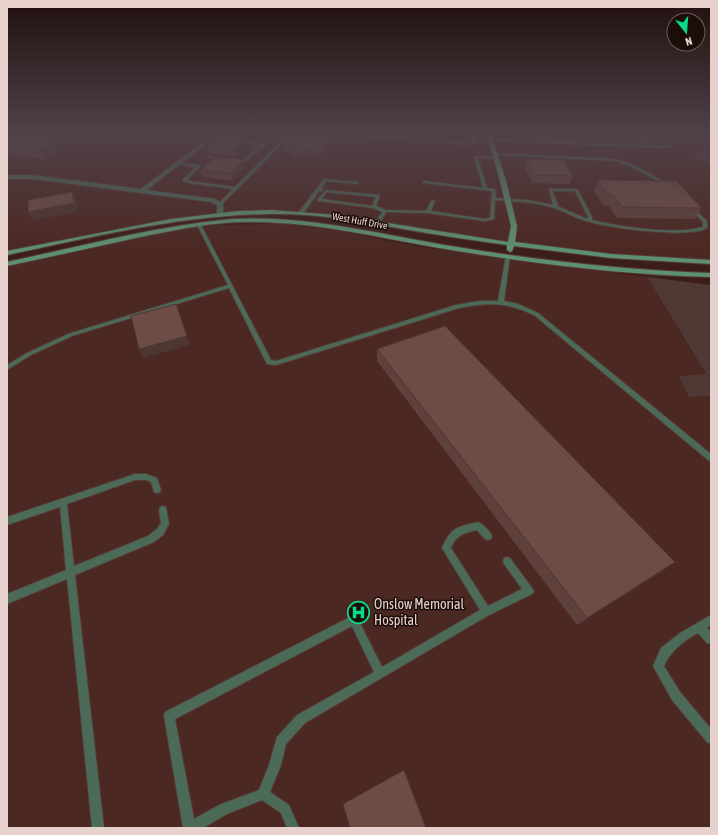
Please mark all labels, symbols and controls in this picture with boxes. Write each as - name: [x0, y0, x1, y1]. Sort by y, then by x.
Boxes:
- north arrow: [666, 12, 706, 52]
- text: N: [684, 35, 694, 48]
- street label: West Huff Drive: [331, 211, 389, 231]
- place label: Onslow Memorial Hospital: [374, 596, 464, 628]
- hospital icon: Onslow Memorial Hospital: [346, 599, 372, 625]

